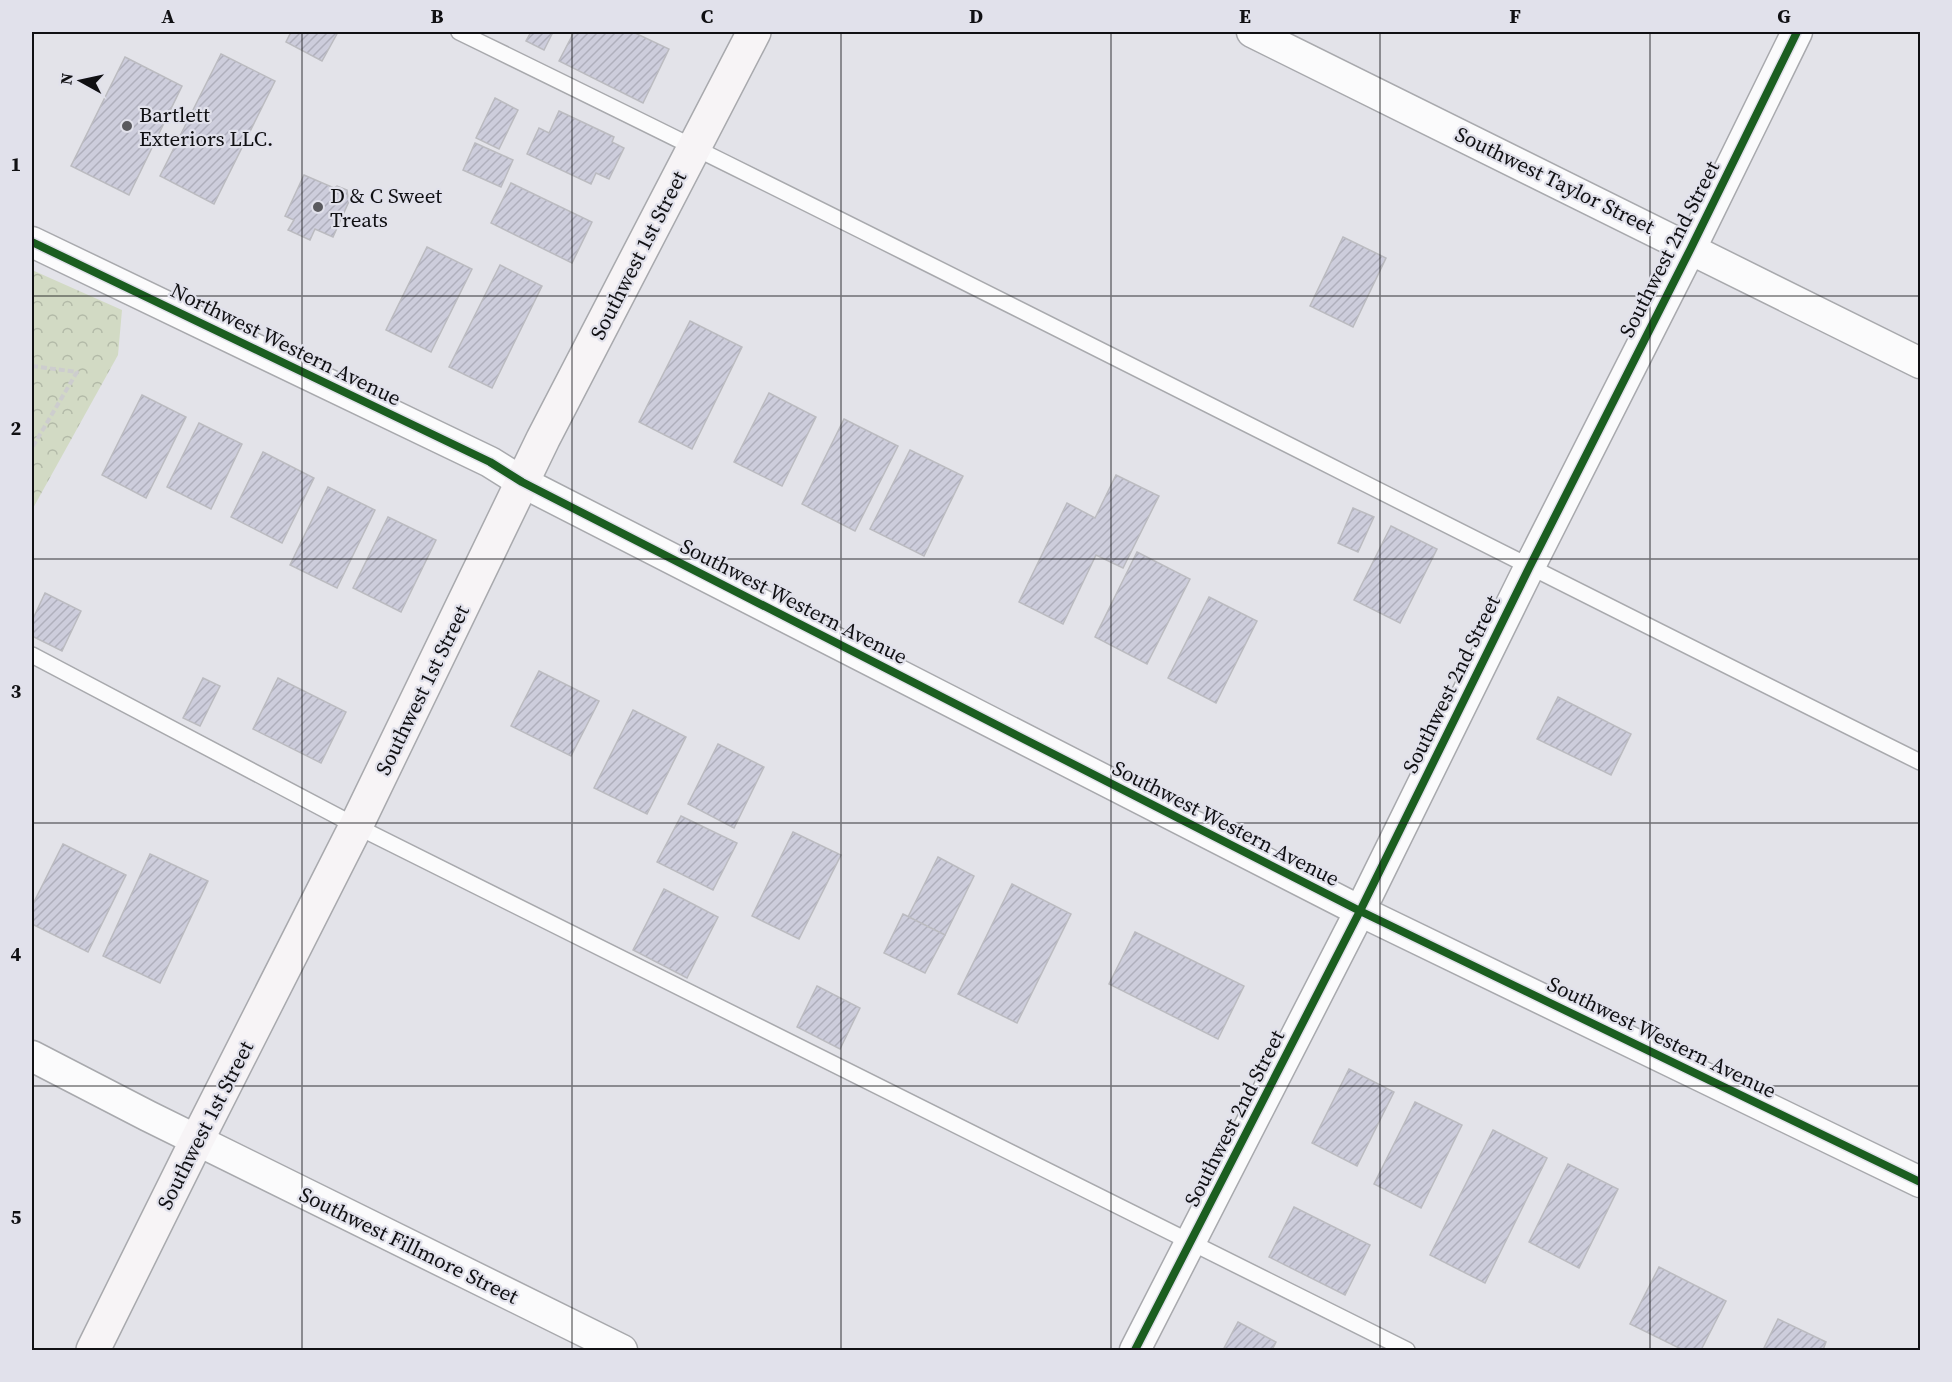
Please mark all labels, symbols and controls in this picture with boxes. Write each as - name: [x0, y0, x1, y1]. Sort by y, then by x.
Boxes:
- text: A: [161, 2, 175, 30]
- text: B: [430, 2, 444, 30]
- text: C: [701, 2, 713, 30]
- text: D: [969, 2, 983, 30]
- text: E: [1239, 2, 1251, 30]
- text: F: [1509, 2, 1521, 30]
- text: G: [1777, 2, 1791, 30]
- north arrow: [51, 51, 111, 111]
- text: N: [54, 71, 78, 86]
- place label: Bartlett Exteriors LLC.: [139, 100, 273, 153]
- marker: Bartlett Exteriors LLC.: [120, 119, 134, 133]
- street label: Southwest Taylor Street: [1451, 119, 1660, 241]
- text: 1: [11, 150, 21, 178]
- street label: Southwest 2nd Street: [1612, 156, 1726, 342]
- street label: Southwest 1st Street: [583, 165, 693, 344]
- place label: D & C Sweet Treats: [330, 181, 442, 234]
- marker: D & C Sweet Treats: [311, 200, 325, 214]
- street label: Northwest Western Avenue: [166, 276, 406, 412]
- text: 2: [11, 414, 22, 442]
- street label: Southwest Western Avenue: [676, 531, 912, 671]
- street label: Southwest 2nd Street: [1395, 590, 1507, 778]
- street label: Southwest 1st Street: [368, 600, 476, 780]
- text: 3: [11, 677, 22, 705]
- street label: Southwest Western Avenue: [1108, 753, 1344, 893]
- text: 4: [11, 940, 22, 968]
- street label: Southwest Western Avenue: [1543, 969, 1781, 1105]
- street label: Southwest 2nd Street: [1177, 1025, 1291, 1211]
- street label: Southwest 1st Street: [150, 1035, 260, 1214]
- street label: Southwest Fillmore Street: [295, 1179, 523, 1311]
- text: 5: [11, 1203, 22, 1231]

